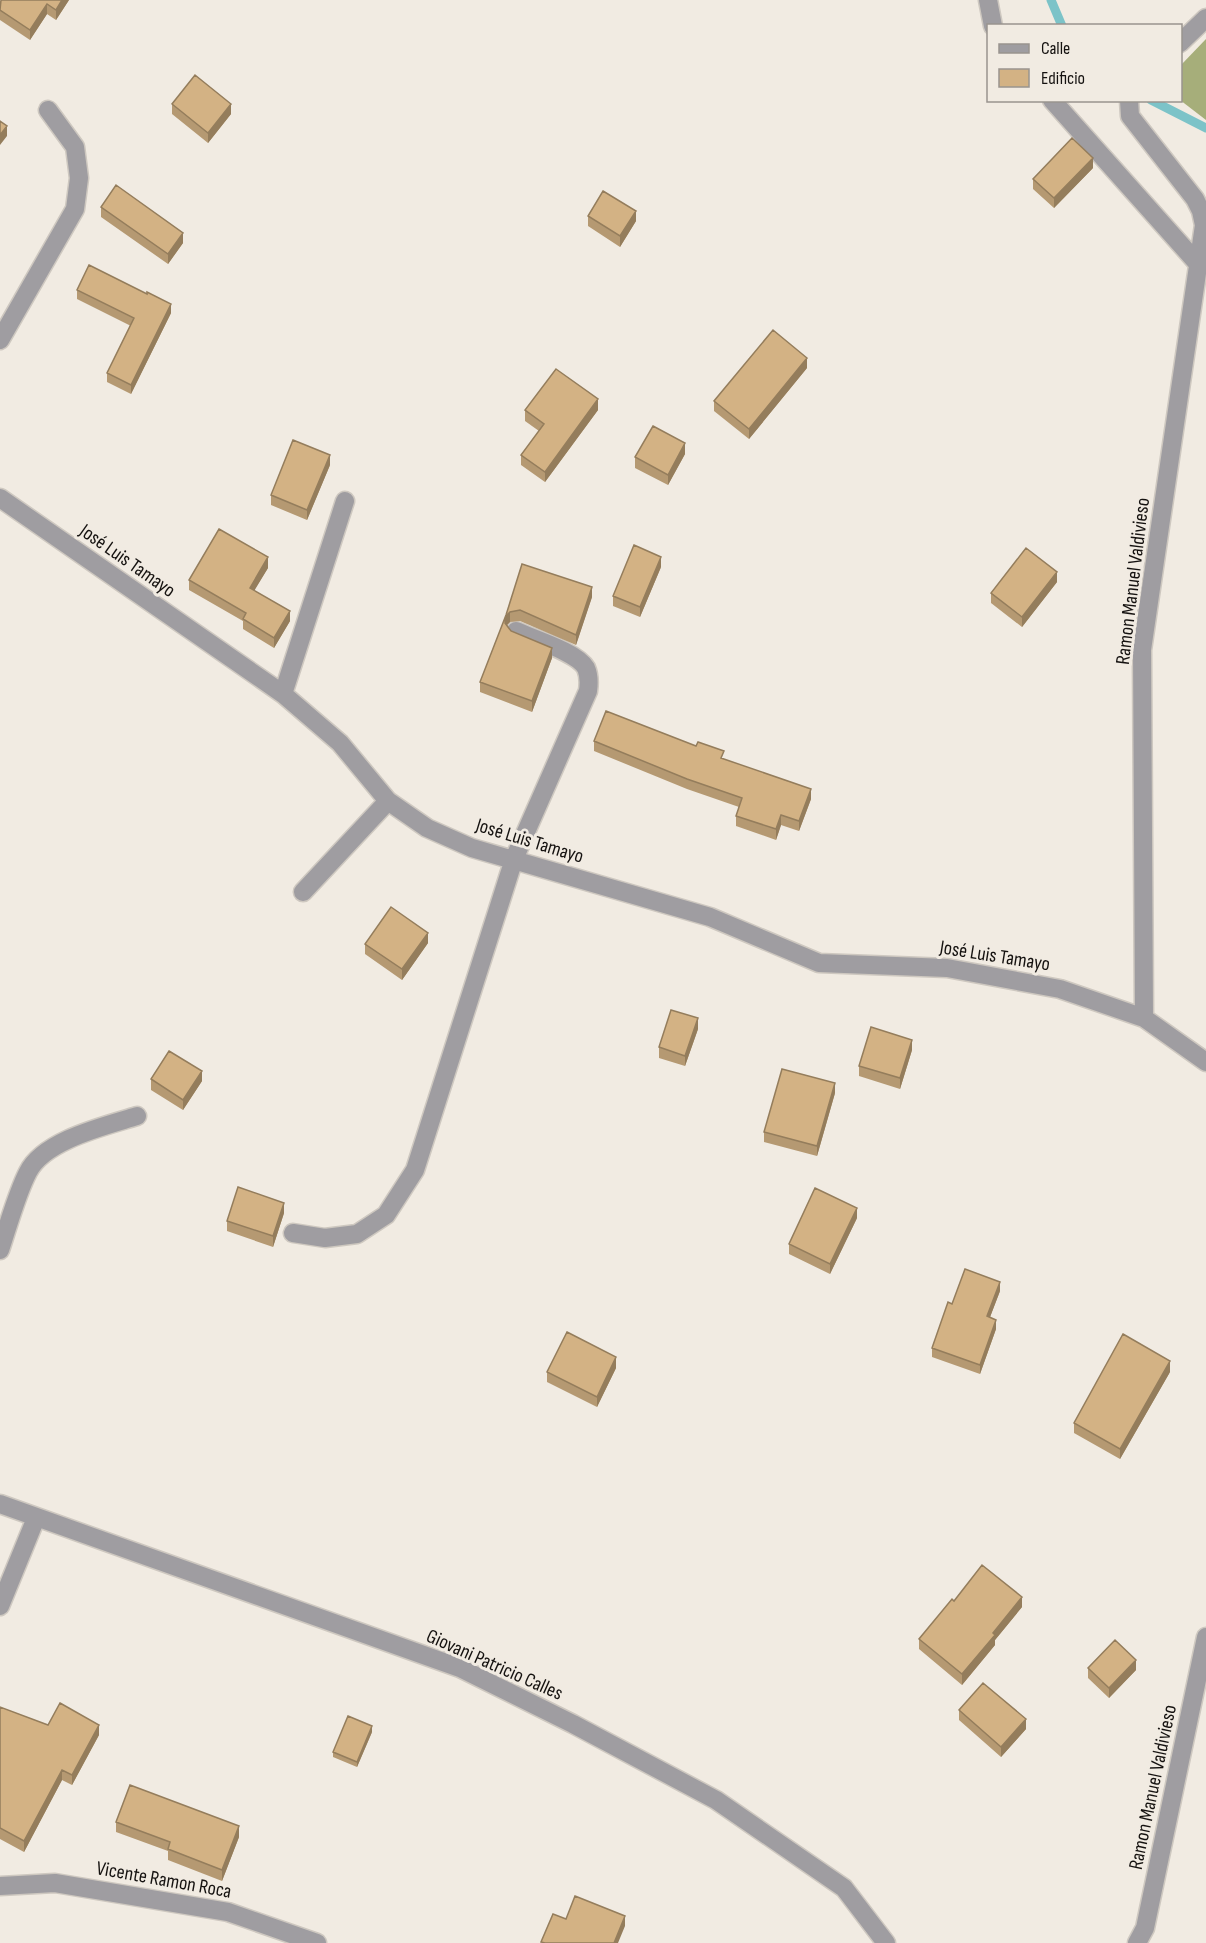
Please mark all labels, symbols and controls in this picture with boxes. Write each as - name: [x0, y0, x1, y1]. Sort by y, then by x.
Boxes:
- legend: [987, 24, 1182, 102]
- text: Calle: [1041, 38, 1070, 59]
- text: Edificio: [1041, 68, 1085, 89]
- street label: Ramon Manuel Valdivieso: [1111, 496, 1155, 666]
- street label: José Luis Tamayo: [74, 518, 180, 603]
- street label: José Luis Tamayo: [472, 813, 586, 869]
- street label: José Luis Tamayo: [937, 935, 1052, 977]
- street label: Giovani Patricio Calles: [423, 1624, 567, 1706]
- street label: Ramon Manuel Valdivieso: [1124, 1703, 1182, 1872]
- street label: Vicente Ramon Roca: [94, 1856, 233, 1904]

